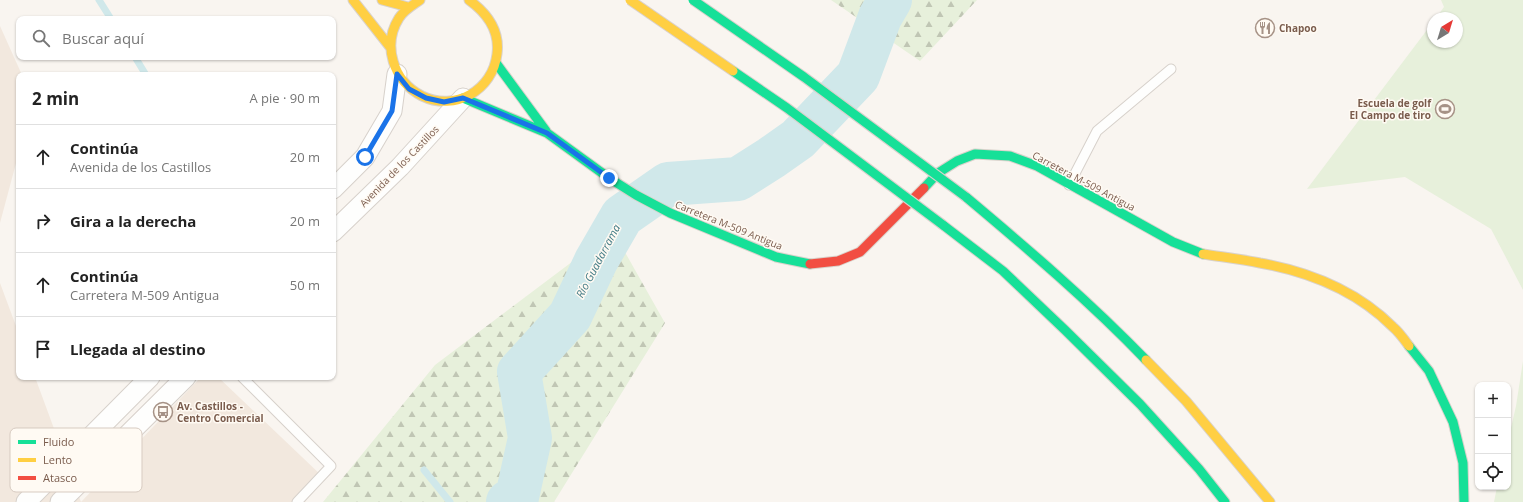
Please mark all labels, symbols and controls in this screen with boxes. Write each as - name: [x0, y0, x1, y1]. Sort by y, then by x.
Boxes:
- north arrow: [1427, 12, 1463, 48]
- search box: [16, 16, 336, 60]
- restaurant icon: Chapoo: [1254, 17, 1276, 39]
- place label: Chapoo: [1279, 21, 1317, 35]
- icon: search: [30, 27, 52, 49]
- text: Buscar aquí: [62, 28, 144, 48]
- text: 2 min: [32, 87, 79, 110]
- text: A pie · 90 m: [249, 89, 320, 107]
- place label: Escuela de golf El Campo de tiro: [1349, 96, 1432, 122]
- sports icon: Escuela de golf El Campo de tiro: [1434, 98, 1456, 120]
- street label: Avenida de los Castillos: [356, 122, 442, 210]
- text: Continúa: [70, 138, 139, 158]
- icon: ahead: [32, 146, 54, 168]
- text: 20 m: [290, 148, 320, 166]
- route start: [356, 148, 374, 166]
- street label: Carretera M-509 Antigua: [1030, 148, 1138, 214]
- text: Avenida de los Castillos: [70, 158, 211, 176]
- route end: [600, 169, 618, 187]
- street label: Carretera M-509 Antigua: [673, 197, 785, 253]
- icon: right: [32, 210, 54, 232]
- text: Gira a la derecha: [70, 211, 196, 231]
- text: 20 m: [290, 212, 320, 230]
- water label: Río Guadarrama: [572, 221, 623, 300]
- text: Continúa: [70, 266, 139, 286]
- icon: ahead: [32, 274, 54, 296]
- text: 50 m: [290, 276, 320, 294]
- text: Carretera M-509 Antigua: [70, 286, 219, 304]
- icon: arrive: [32, 338, 54, 360]
- text: Llegada al destino: [70, 339, 205, 359]
- map controls: [1475, 382, 1511, 490]
- button: +: [1475, 382, 1511, 418]
- place label: Av. Castillos - Centro Comercial: [177, 399, 264, 425]
- bus stop icon: Av. Castillos - Centro Comercial: [152, 401, 174, 423]
- button: −: [1475, 418, 1511, 454]
- legend: [10, 428, 142, 492]
- text: Fluido: [43, 434, 75, 449]
- text: Lento: [43, 452, 73, 467]
- button: locate: [1475, 454, 1511, 490]
- text: Atasco: [43, 470, 78, 485]

